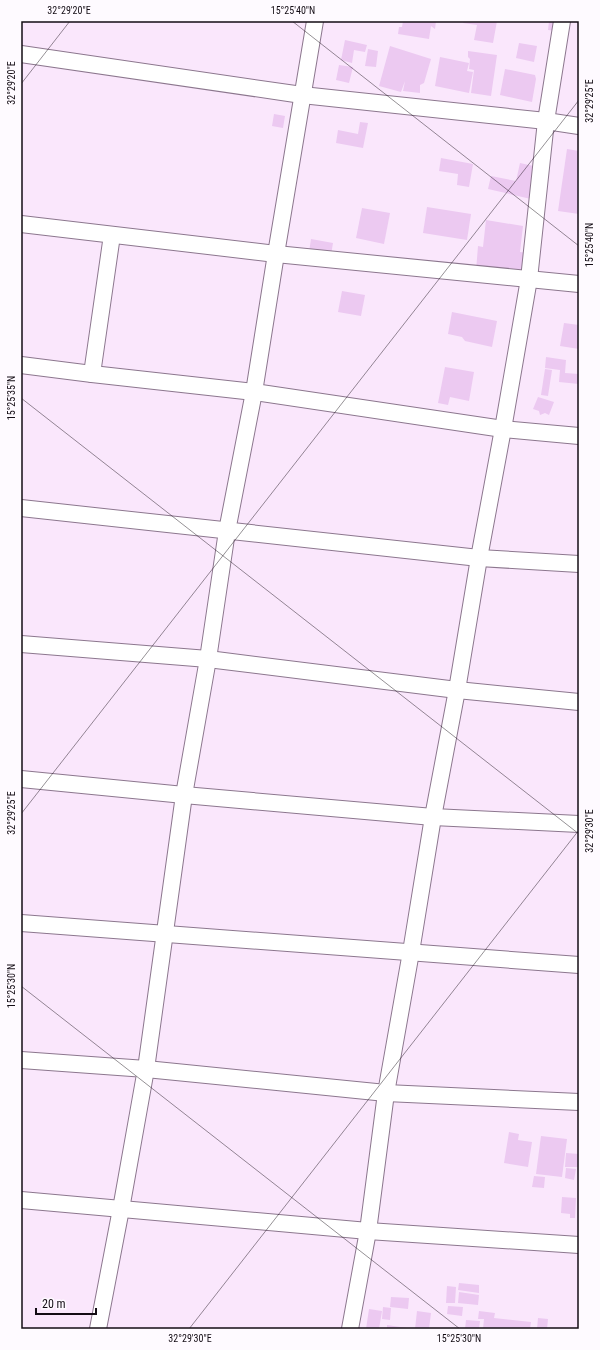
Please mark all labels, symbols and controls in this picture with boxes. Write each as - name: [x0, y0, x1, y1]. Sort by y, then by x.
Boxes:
- text: 32°29'20"E: [47, 5, 91, 16]
- text: 15°25'40"N: [271, 5, 315, 16]
- text: 32°29'20"E: [6, 61, 17, 105]
- text: 32°29'25"E: [584, 79, 595, 123]
- text: 15°25'40"N: [584, 223, 595, 267]
- text: 15°25'35"N: [6, 376, 17, 420]
- text: 32°29'25"E: [6, 791, 17, 835]
- text: 32°29'30"E: [584, 809, 595, 853]
- text: 15°25'30"N: [6, 964, 17, 1008]
- scale bar: [36, 1290, 96, 1316]
- text: 20 m: [42, 1297, 66, 1311]
- text: 32°29'30"E: [168, 1333, 212, 1344]
- text: 15°25'30"N: [437, 1333, 481, 1344]

